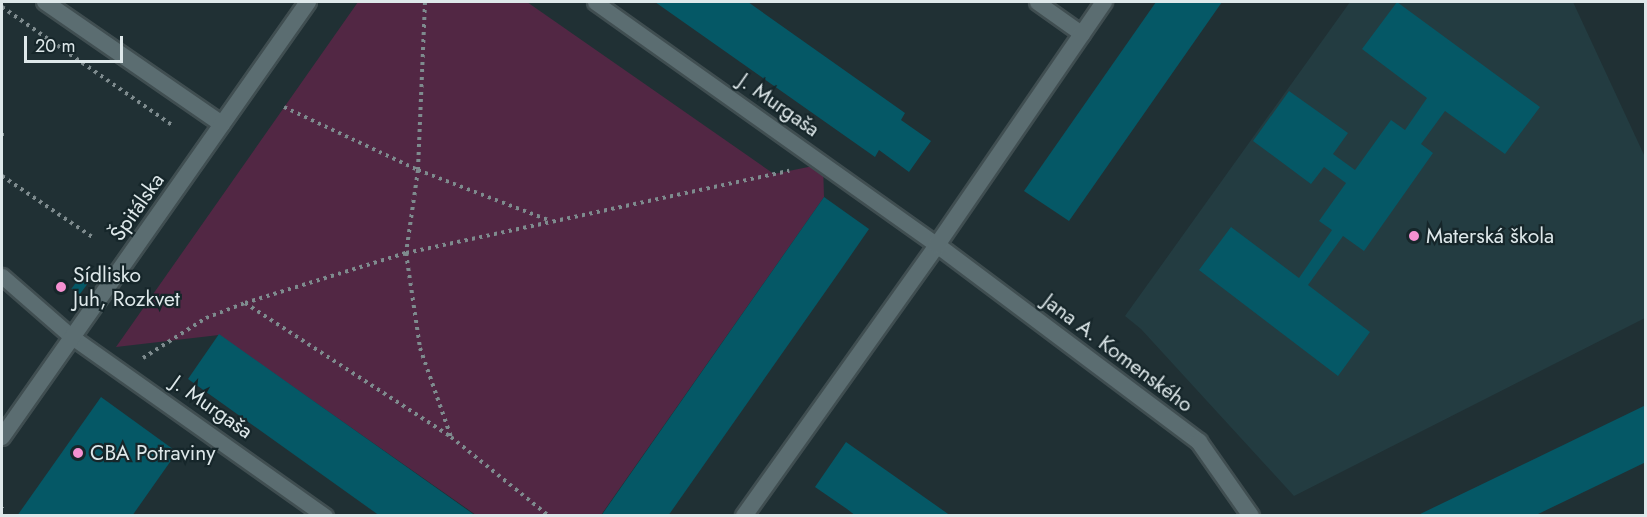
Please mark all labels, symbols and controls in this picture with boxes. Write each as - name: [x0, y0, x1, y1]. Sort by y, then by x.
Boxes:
- scale bar: [27, 24, 126, 62]
- text: 20 m: [35, 33, 75, 59]
- street label: J. Murgaša: [734, 68, 824, 142]
- street label: Špitálska: [105, 168, 169, 246]
- place label: Materská škola: [1426, 223, 1554, 249]
- marker: Materská škola: [1407, 229, 1421, 243]
- place label: Sídlisko Juh, Rozkvet: [73, 262, 180, 312]
- marker: Sídlisko Juh, Rozkvet: [54, 280, 68, 294]
- street label: Jana A. Komenského: [1038, 288, 1198, 418]
- street label: J. Murgaša: [167, 370, 257, 444]
- place label: CBA Potraviny: [90, 440, 215, 466]
- marker: CBA Potraviny: [71, 446, 85, 460]

